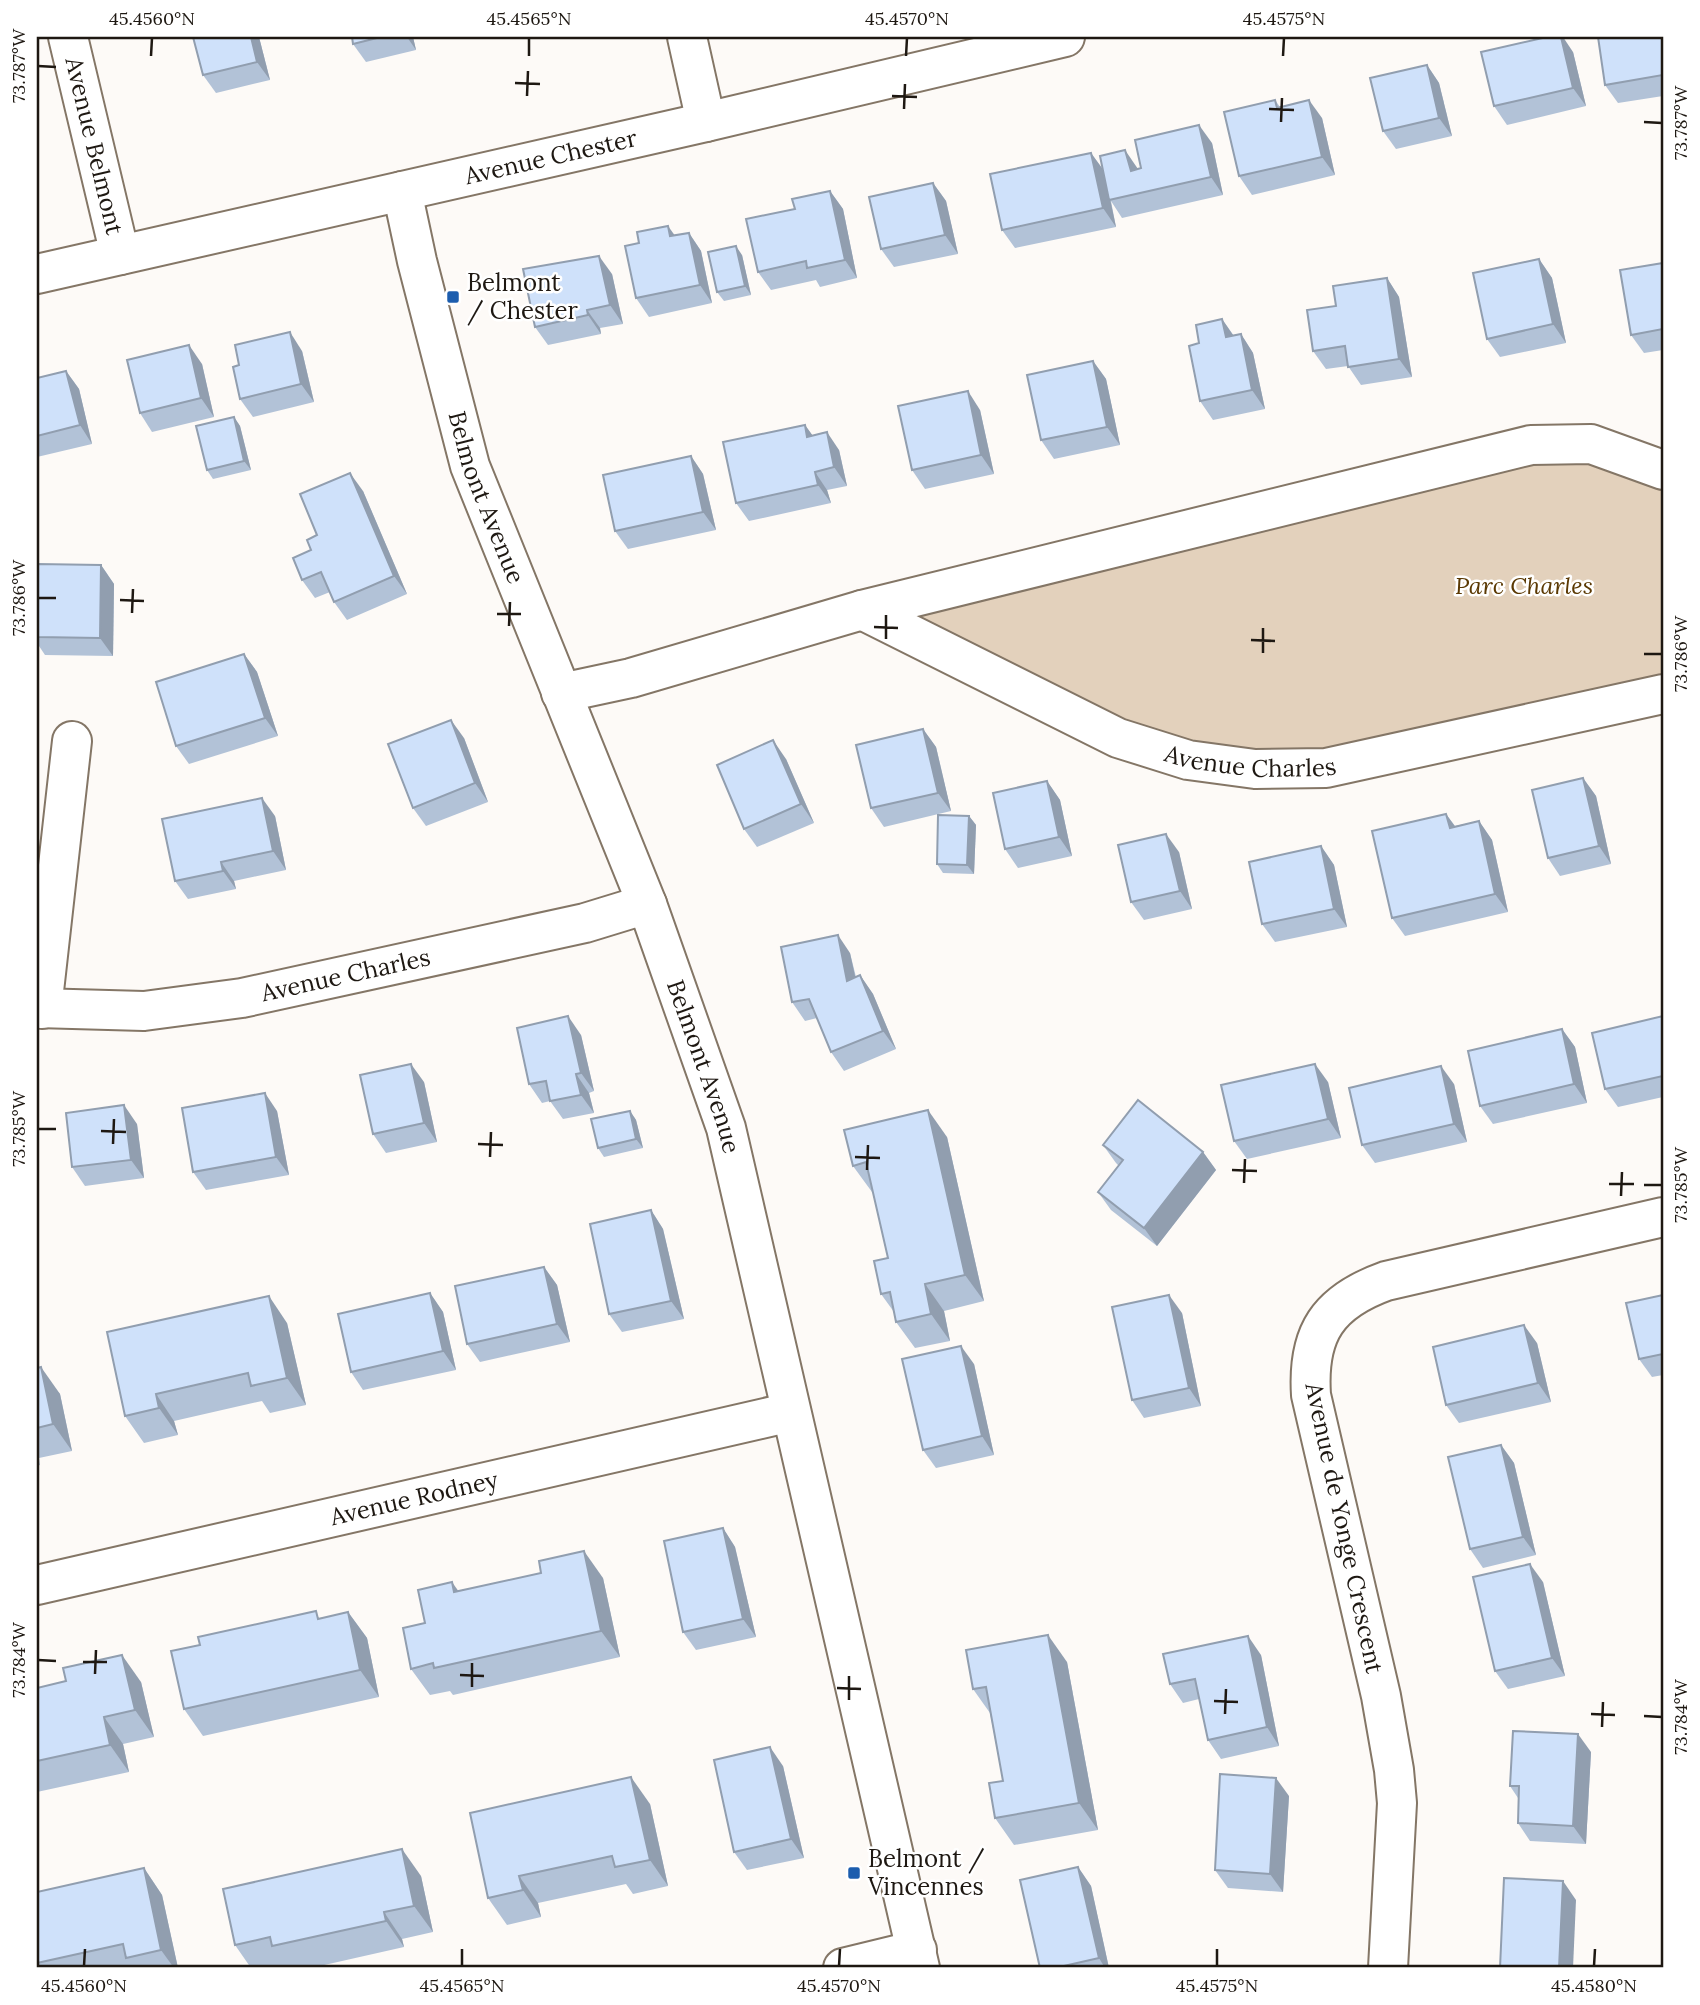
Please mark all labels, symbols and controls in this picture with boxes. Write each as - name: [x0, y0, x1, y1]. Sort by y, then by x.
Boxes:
- text: 45.4560°N: [109, 7, 195, 30]
- text: 45.4565°N: [487, 7, 571, 30]
- text: 45.4570°N: [865, 7, 949, 30]
- text: 45.4575°N: [1243, 7, 1325, 30]
- text: 73.787°W: [7, 28, 30, 103]
- street label: Avenue Belmont: [58, 53, 131, 238]
- text: 73.787°W: [1669, 85, 1692, 160]
- street label: Avenue Chester: [461, 122, 641, 192]
- place label: Belmont / Chester: [467, 267, 578, 326]
- marker: Belmont / Chester: [445, 289, 461, 305]
- street label: Belmont Avenue: [441, 408, 532, 588]
- text: 73.786°W: [7, 559, 30, 636]
- park label: Parc Charles: [1455, 570, 1593, 601]
- text: 73.786°W: [1669, 615, 1692, 692]
- street label: Avenue Charles: [1160, 737, 1339, 784]
- street label: Avenue Charles: [257, 941, 433, 1009]
- street label: Belmont Avenue: [660, 976, 747, 1156]
- text: 73.785°W: [7, 1090, 30, 1167]
- text: 73.785°W: [1669, 1146, 1692, 1223]
- street label: Avenue de Yonge Crescent: [1298, 1379, 1391, 1677]
- street label: Avenue Rodney: [326, 1464, 501, 1532]
- text: 73.784°W: [7, 1621, 30, 1698]
- text: 73.784°W: [1669, 1678, 1692, 1755]
- place label: Belmont / Vincennes: [867, 1843, 985, 1902]
- marker: Belmont / Vincennes: [846, 1865, 862, 1881]
- text: 45.4560°N: [41, 1974, 127, 1997]
- text: 45.4565°N: [420, 1974, 504, 1997]
- text: 45.4570°N: [797, 1974, 881, 1997]
- text: 45.4575°N: [1176, 1974, 1258, 1997]
- text: 45.4580°N: [1551, 1974, 1637, 1997]

